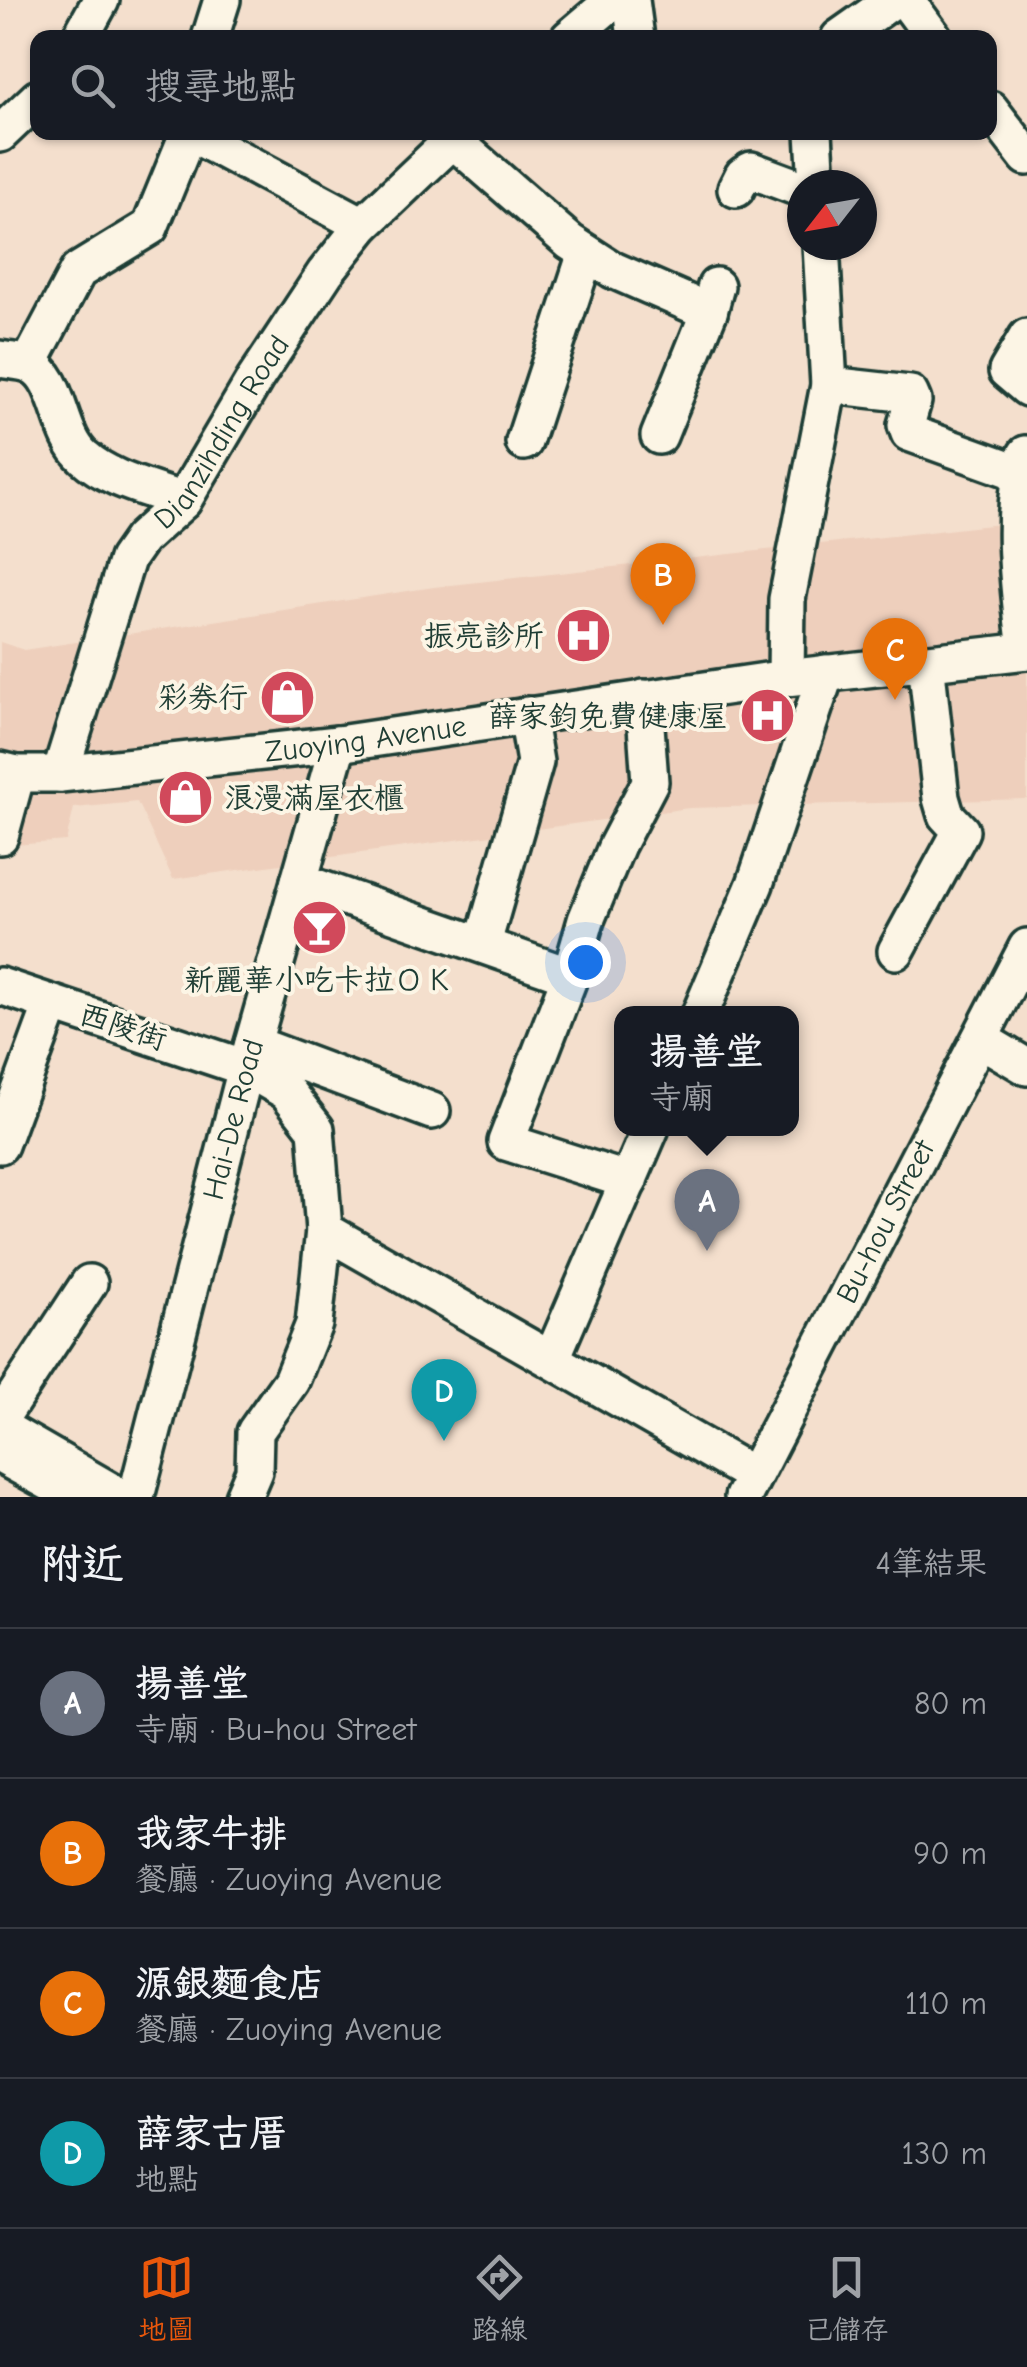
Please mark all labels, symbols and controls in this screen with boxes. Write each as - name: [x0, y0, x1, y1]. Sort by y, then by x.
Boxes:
- search box: [30, 30, 997, 140]
- icon: search: [65, 58, 120, 113]
- text: 搜尋地點: [145, 65, 297, 109]
- north arrow: [787, 170, 877, 260]
- street label: Dianzihding Road: [147, 328, 297, 536]
- pin: B: [630, 542, 696, 625]
- hospital icon: 振亮診所: [553, 606, 613, 666]
- pin: C: [862, 618, 928, 700]
- place label: 振亮診所: [424, 619, 544, 654]
- shop icon: 彩券行: [257, 667, 317, 727]
- place label: 彩券行: [158, 680, 248, 715]
- hospital icon: 薛家鈞免費健康屋: [737, 686, 797, 746]
- place label: 薛家鈞免費健康屋: [488, 699, 728, 734]
- street label: Zuoying Avenue: [263, 708, 468, 769]
- shop icon: 浪漫滿屋衣櫃: [155, 768, 215, 828]
- place label: 浪漫滿屋衣櫃: [224, 781, 404, 816]
- bar icon: 新麗華小吃卡拉ＯＫ: [289, 898, 349, 958]
- your location: [560, 937, 611, 988]
- place label: 新麗華小吃卡拉ＯＫ: [184, 963, 454, 998]
- street label: 西陵街: [75, 996, 171, 1058]
- popup: [614, 1006, 799, 1136]
- text: 揚善堂: [649, 1030, 764, 1074]
- street label: Hai-De Road: [195, 1035, 271, 1203]
- text: 寺廟: [649, 1079, 714, 1116]
- street label: Bu-hou Street: [829, 1133, 942, 1309]
- pin: A: [674, 1168, 740, 1251]
- pin: D: [412, 1358, 476, 1441]
- text: 附近: [40, 1540, 124, 1589]
- text: 4筆結果: [876, 1545, 987, 1582]
- text: 揚善堂: [135, 1662, 249, 1706]
- text: A: [64, 1685, 81, 1722]
- text: 80 m: [914, 1685, 987, 1722]
- text: 寺廟 · Bu-hou Street: [135, 1711, 416, 1748]
- text: 我家牛排: [135, 1812, 287, 1856]
- text: B: [63, 1835, 82, 1872]
- text: 90 m: [913, 1835, 987, 1872]
- text: 餐廳 · Zuoying Avenue: [135, 1861, 442, 1898]
- text: 源銀麵食店: [135, 1962, 325, 2006]
- text: C: [63, 1985, 82, 2022]
- text: 110 m: [905, 1985, 987, 2022]
- text: 餐廳 · Zuoying Avenue: [135, 2011, 442, 2048]
- text: 薛家古厝: [135, 2112, 287, 2156]
- text: D: [63, 2135, 82, 2172]
- text: 130 m: [901, 2135, 987, 2172]
- text: 地點: [135, 2161, 199, 2198]
- tab: 地圖: [138, 2250, 195, 2347]
- tab: 路線: [471, 2250, 528, 2347]
- tab: 已儲存: [804, 2250, 889, 2347]

